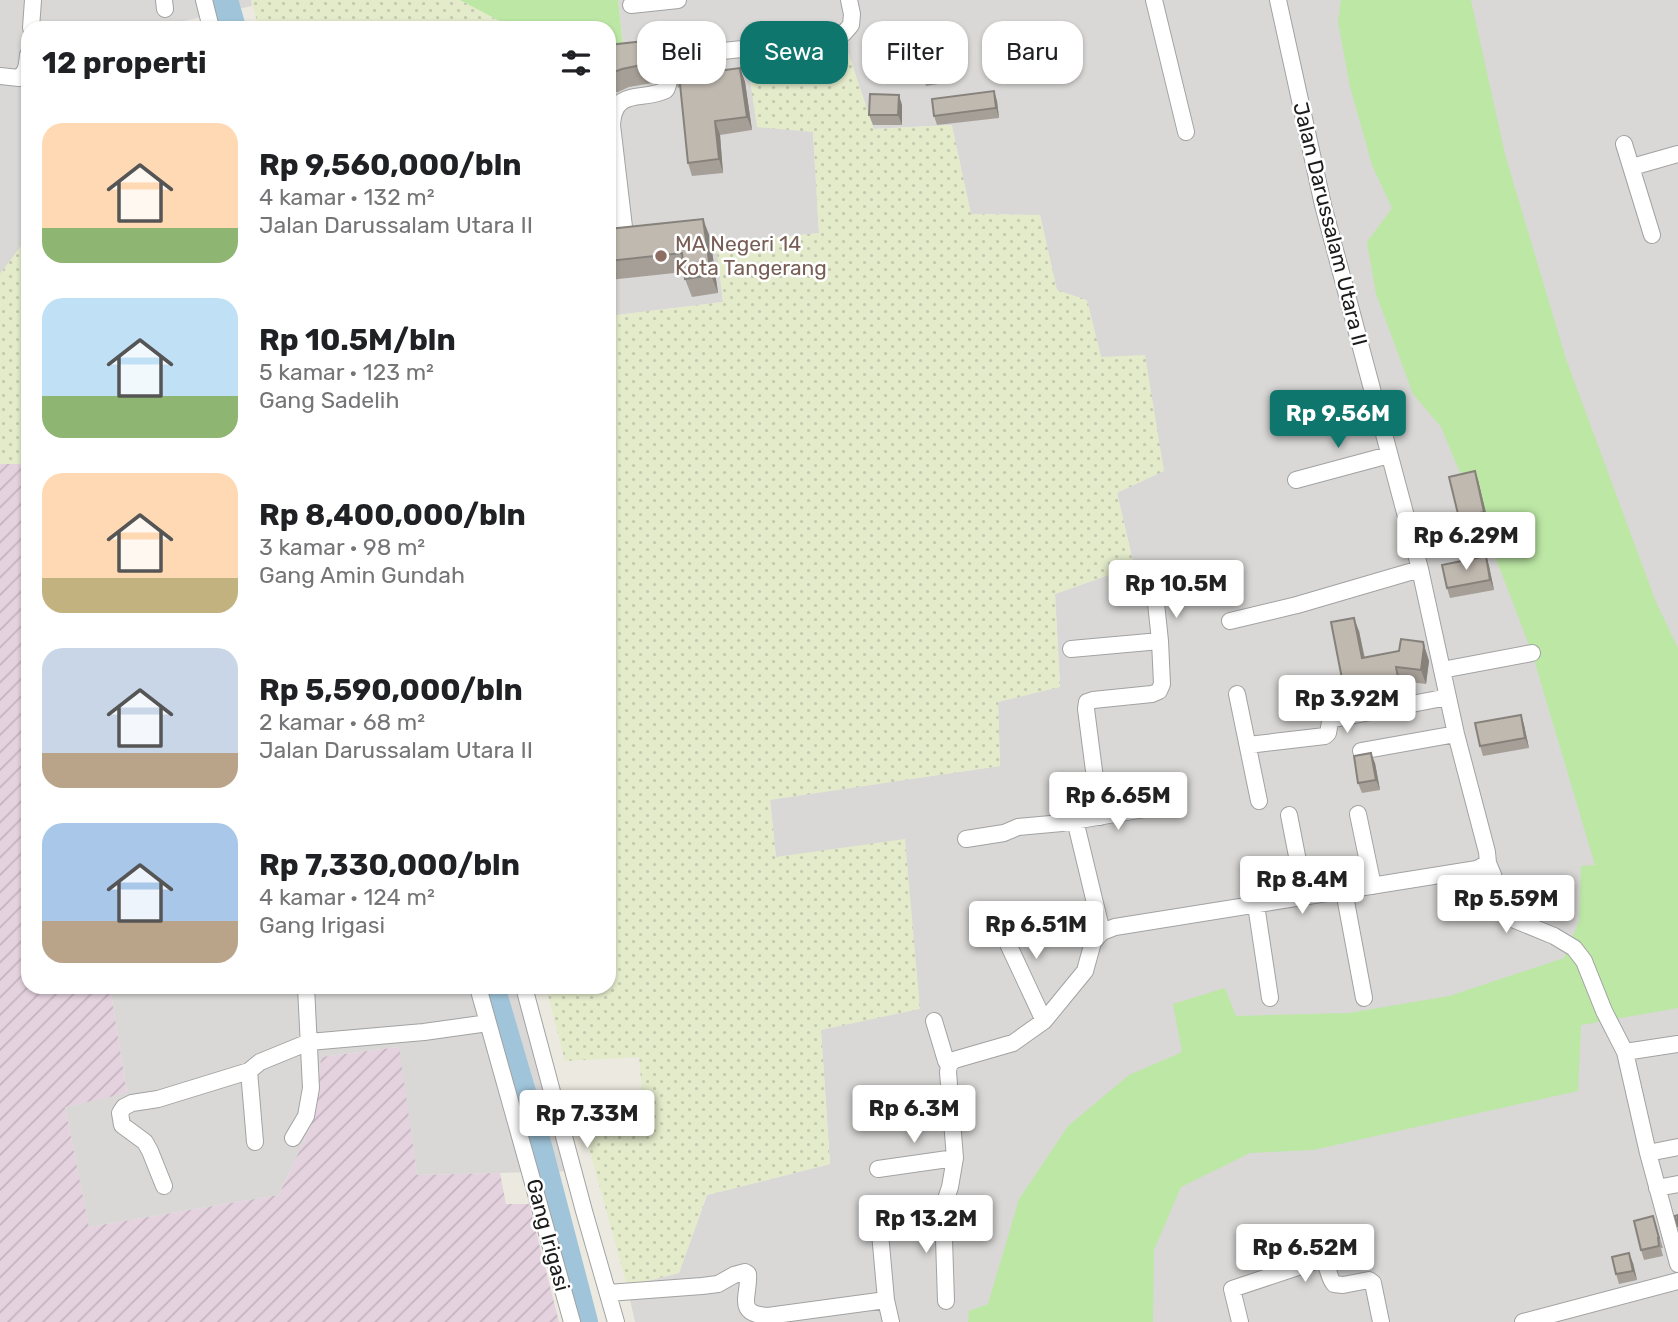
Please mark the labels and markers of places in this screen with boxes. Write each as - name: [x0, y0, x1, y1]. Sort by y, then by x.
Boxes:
- place label: MA Negeri 14 Kota Tangerang: [675, 231, 827, 280]
- marker: MA Negeri 14 Kota Tangerang: [653, 248, 669, 264]
- pin: Rp 9.56M: [1266, 391, 1410, 450]
- pin: Rp 6.29M: [1394, 512, 1538, 572]
- pin: Rp 10.5M: [1104, 560, 1248, 620]
- pin: Rp 3.92M: [1275, 676, 1419, 735]
- pin: Rp 6.65M: [1046, 772, 1190, 832]
- pin: Rp 8.4M: [1237, 856, 1367, 916]
- pin: Rp 5.59M: [1434, 876, 1578, 935]
- pin: Rp 6.51M: [964, 902, 1108, 961]
- pin: Rp 6.3M: [849, 1086, 979, 1145]
- pin: Rp 7.33M: [515, 1090, 659, 1150]
- pin: Rp 13.2M: [854, 1196, 998, 1255]
- pin: Rp 6.52M: [1233, 1224, 1377, 1284]

